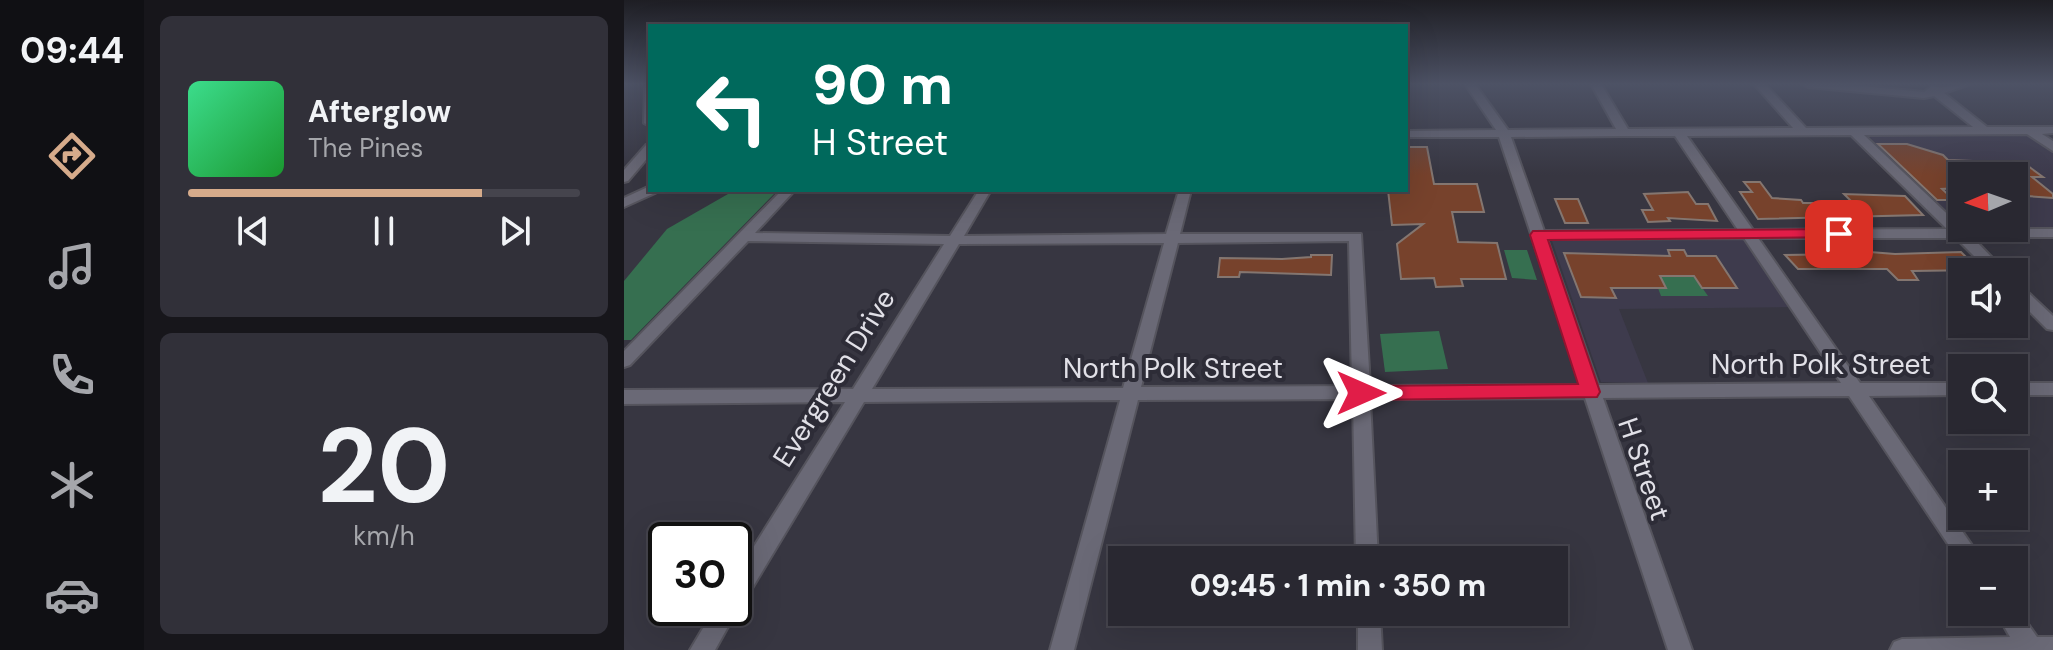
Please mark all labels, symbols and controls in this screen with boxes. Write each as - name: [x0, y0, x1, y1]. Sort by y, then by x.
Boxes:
- text: 09:44: [20, 27, 124, 74]
- text: 90 m: [812, 48, 953, 121]
- icon: left: [680, 56, 784, 160]
- text: Afterglow: [308, 92, 451, 131]
- text: H Street: [812, 119, 948, 166]
- icon: directions: [44, 128, 100, 184]
- text: The Pines: [308, 131, 423, 165]
- north arrow: [1948, 162, 2028, 242]
- map controls: [1948, 162, 2028, 626]
- pin: [1805, 200, 1873, 268]
- icon: previous: [231, 209, 275, 253]
- icon: pause: [362, 209, 406, 253]
- icon: next: [493, 209, 537, 253]
- icon: arrive: [1817, 212, 1861, 256]
- icon: music: [44, 238, 100, 294]
- button: sound: [1948, 258, 2028, 338]
- street label: Evergreen Drive: [765, 282, 903, 474]
- street label: North Polk Street: [1711, 346, 1931, 383]
- icon: phone: [44, 347, 100, 403]
- street label: North Polk Street: [1063, 350, 1283, 387]
- position arrow: [1319, 351, 1403, 435]
- button: search: [1948, 354, 2028, 434]
- text: 20: [318, 399, 450, 534]
- street label: H Street: [1609, 413, 1679, 525]
- button: +: [1948, 450, 2028, 530]
- icon: climate: [44, 457, 100, 513]
- text: km/h: [353, 519, 415, 553]
- speed limit sign: 30: [648, 522, 752, 626]
- button: −: [1948, 546, 2028, 626]
- text: 09:45 · 1 min · 350 m: [1190, 566, 1486, 605]
- icon: car: [44, 567, 100, 623]

